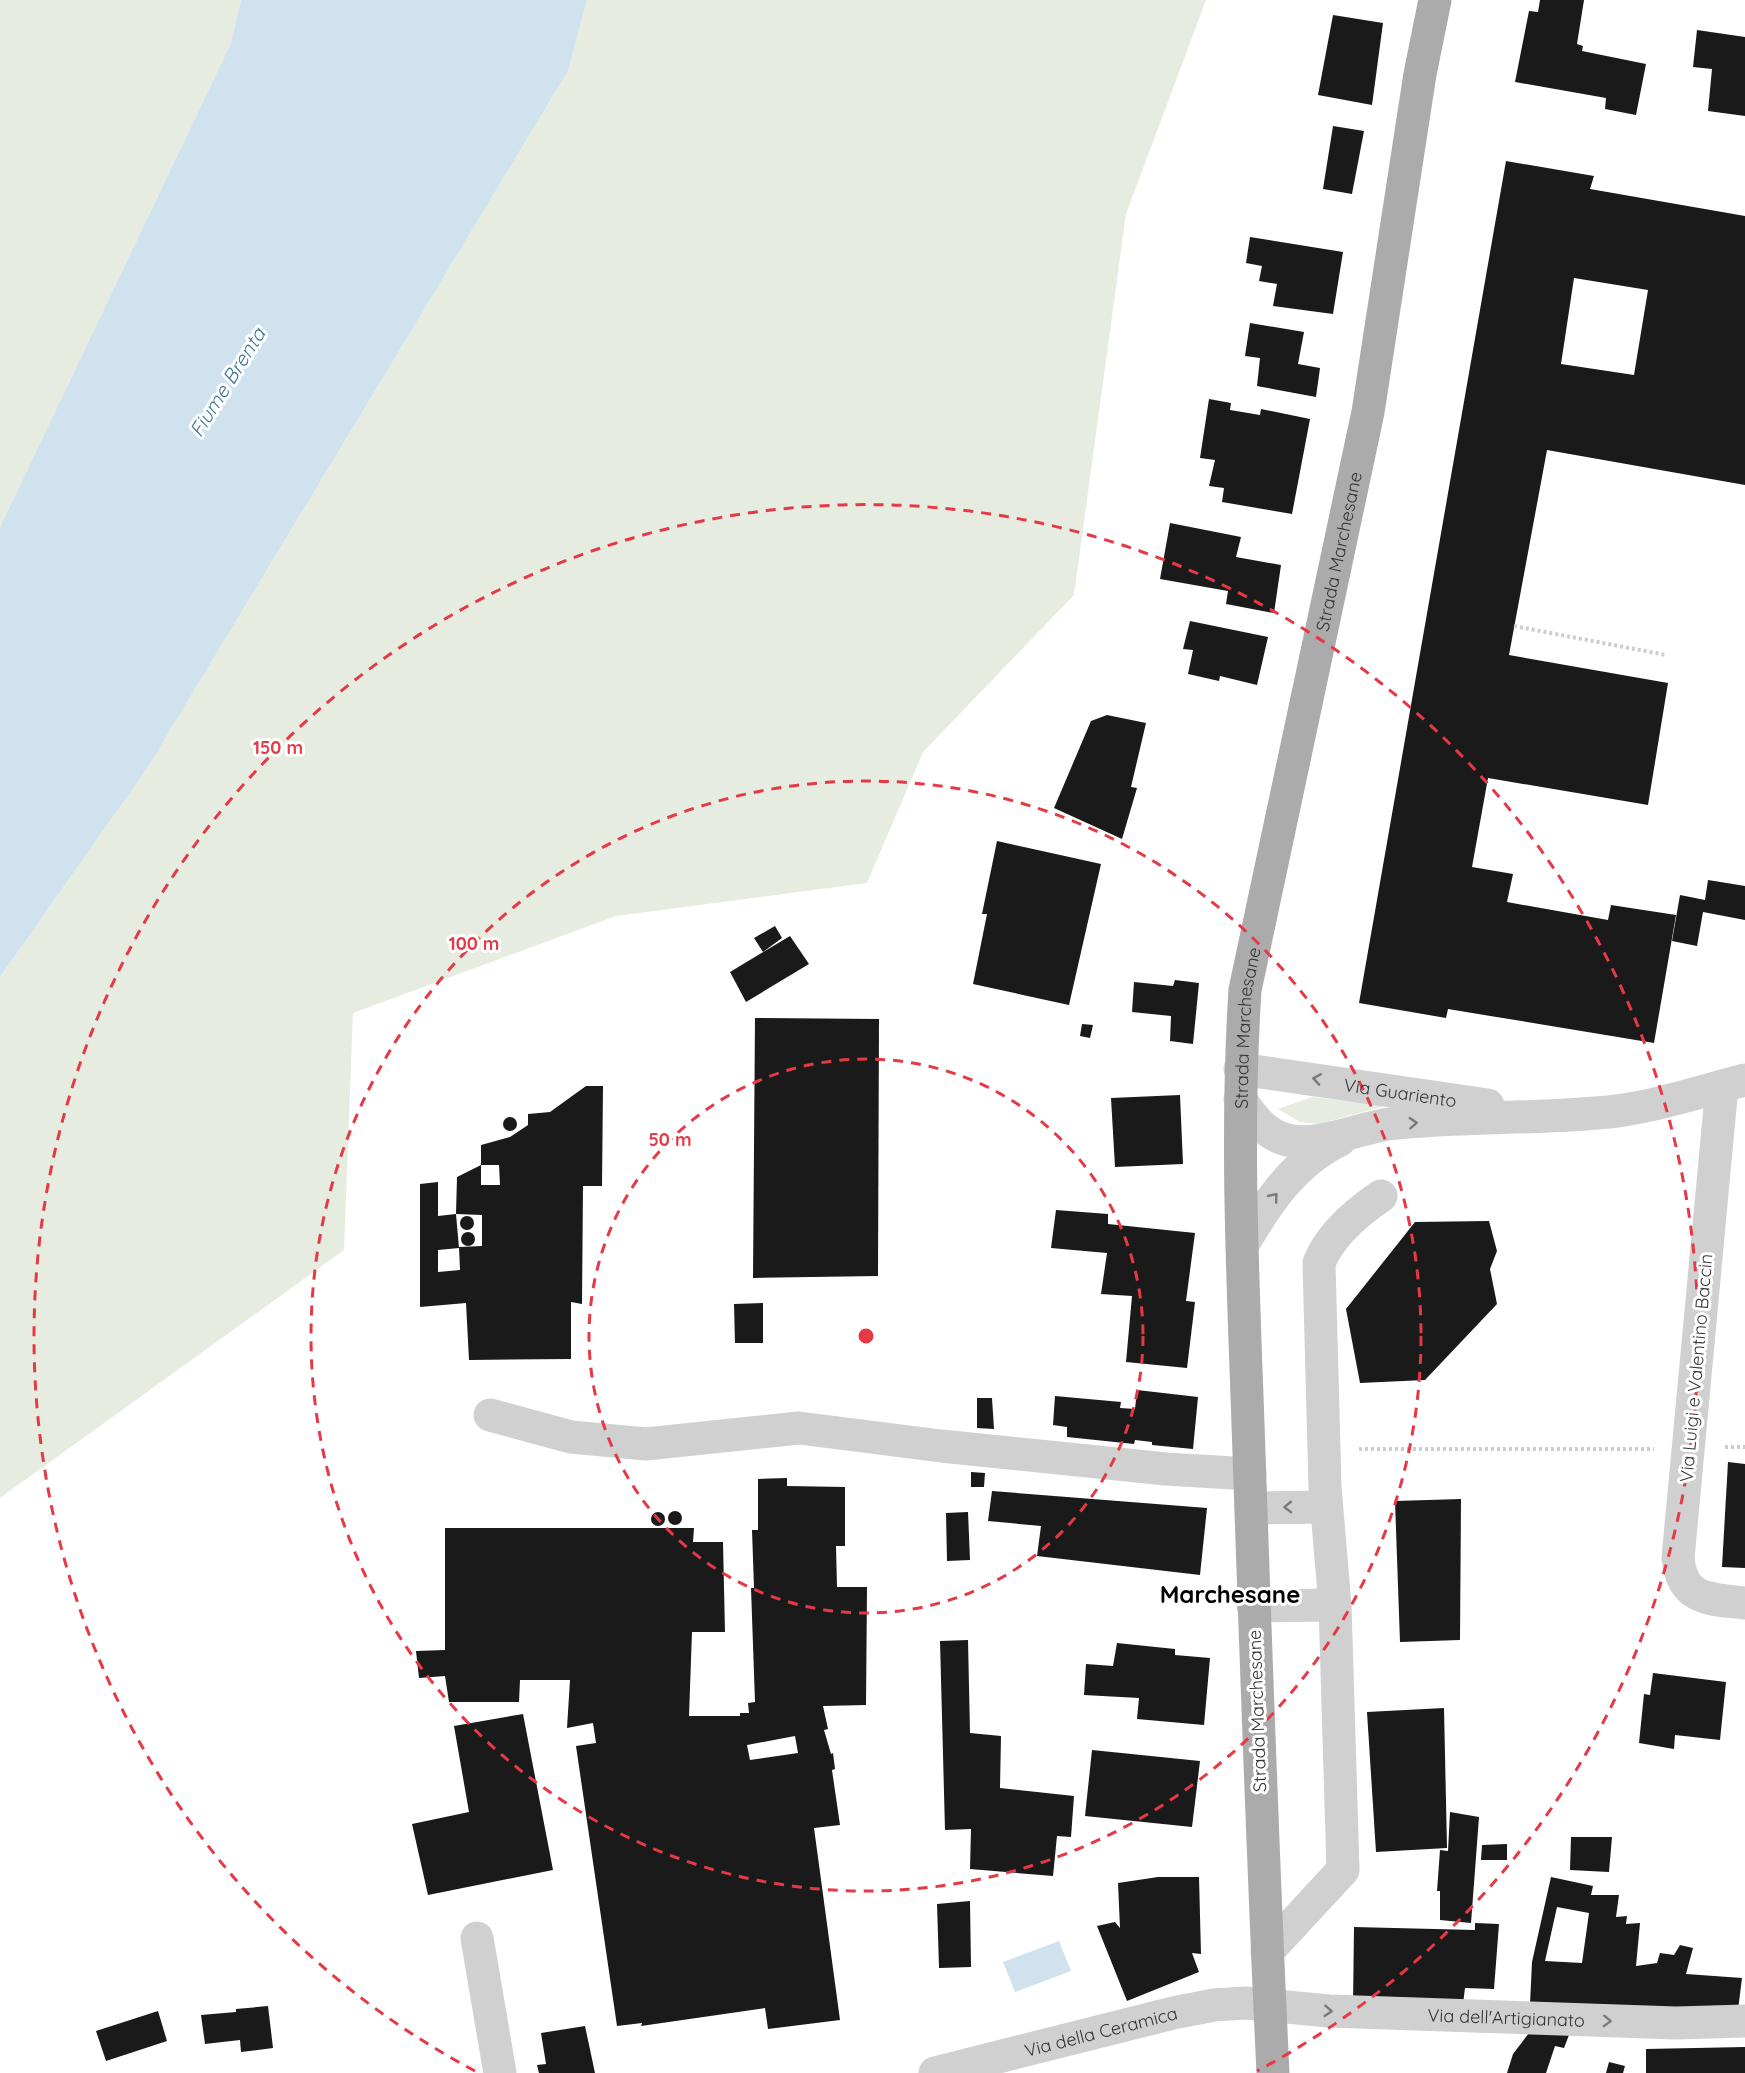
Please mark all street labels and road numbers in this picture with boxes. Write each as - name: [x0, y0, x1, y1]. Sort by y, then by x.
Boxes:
- street label: Strada Marchesane: [1310, 469, 1367, 634]
- street label: Strada Marchesane: [1229, 945, 1265, 1109]
- street label: Via Guariento: [1342, 1073, 1458, 1112]
- street label: Via Luigi e Valentino Baccin: [1675, 1253, 1717, 1483]
- street label: Strada Marchesane: [1243, 1629, 1271, 1793]
- street label: Via della Ceramica: [1022, 2001, 1180, 2062]
- street label: Via dell'Artigianato: [1427, 2003, 1585, 2031]

